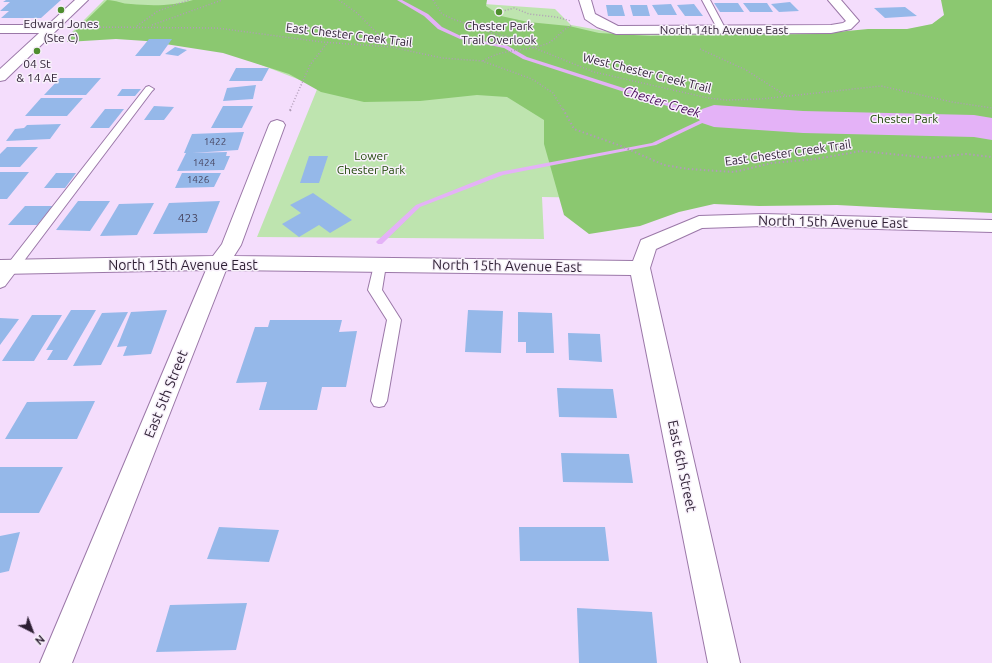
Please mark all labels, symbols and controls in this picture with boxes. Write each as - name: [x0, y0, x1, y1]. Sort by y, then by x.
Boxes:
- marker: Edward Jones (Ste C): [56, 5, 66, 15]
- marker: Chester Park Trail Overlook: [494, 7, 504, 17]
- place label: Edward Jones (Ste C): [23, 17, 99, 45]
- place label: Chester Park Trail Overlook: [461, 19, 537, 47]
- street label: East Chester Creek Trail: [285, 20, 413, 50]
- street label: North 14th Avenue East: [660, 23, 788, 37]
- marker: 04 St & 14 AE: [32, 46, 42, 56]
- street label: West Chester Creek Trail: [581, 50, 713, 96]
- place label: 04 St & 14 AE: [16, 57, 58, 85]
- water label: Chester Creek: [622, 83, 702, 121]
- park label: Chester Park: [870, 112, 938, 126]
- house number: 1422: [204, 136, 226, 148]
- street label: East Chester Creek Trail: [724, 137, 852, 169]
- park label: Lower Chester Park: [337, 149, 405, 177]
- house number: 1424: [193, 157, 215, 169]
- house number: 1426: [187, 174, 209, 186]
- house number: 423: [178, 211, 198, 225]
- street label: North 15th Avenue East: [758, 212, 908, 232]
- street label: North 15th Avenue East: [432, 256, 582, 276]
- street label: North 15th Avenue East: [108, 257, 258, 273]
- street label: East 5th Street: [141, 348, 191, 440]
- street label: East 6th Street: [664, 419, 700, 513]
- north arrow: [12, 611, 52, 651]
- text: N: [33, 633, 47, 647]

